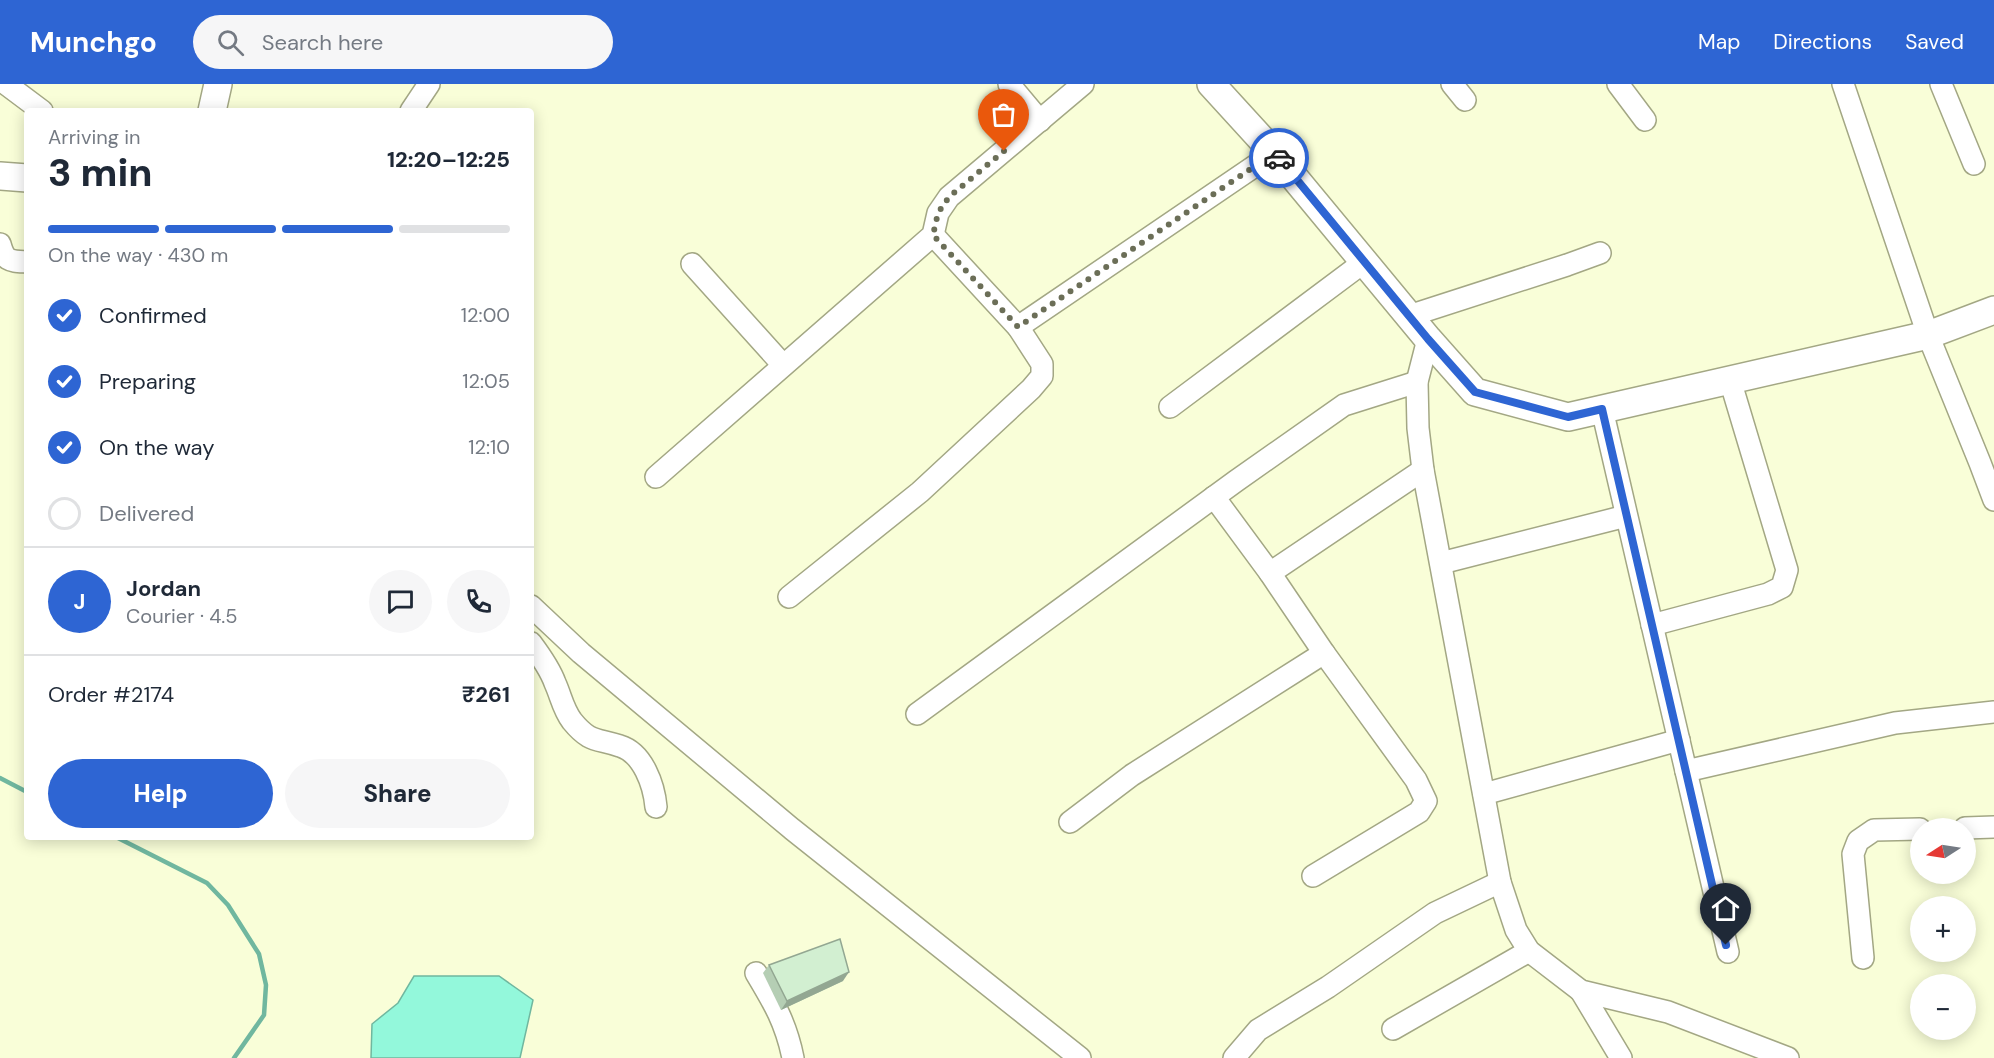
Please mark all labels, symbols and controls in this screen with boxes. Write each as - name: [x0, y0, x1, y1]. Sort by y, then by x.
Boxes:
- search box: [193, 15, 613, 69]
- text: Munchgo: [30, 24, 157, 61]
- icon: search: [214, 26, 247, 59]
- text: Search here: [262, 28, 383, 57]
- text: Map: [1698, 28, 1740, 56]
- text: Directions: [1773, 28, 1872, 56]
- text: Saved: [1905, 28, 1964, 56]
- pin: [978, 89, 1029, 151]
- icon: bag: [987, 98, 1020, 131]
- text: Arriving in: [48, 124, 140, 150]
- courier: [1249, 128, 1309, 188]
- icon: car: [1263, 142, 1296, 175]
- text: 12:20–12:25: [387, 145, 510, 174]
- text: 3 min: [48, 147, 153, 198]
- text: On the way · 430 m: [48, 242, 228, 268]
- icon: check: [48, 299, 81, 332]
- text: Confirmed: [99, 301, 207, 330]
- text: 12:00: [461, 302, 510, 328]
- icon: check: [48, 365, 81, 398]
- text: Preparing: [99, 367, 196, 396]
- text: 12:05: [462, 368, 510, 394]
- icon: check: [48, 431, 81, 464]
- text: On the way: [99, 433, 214, 462]
- text: 12:10: [468, 434, 510, 460]
- text: Delivered: [99, 499, 194, 528]
- button: chat: [369, 570, 432, 633]
- button: phone: [447, 570, 510, 633]
- text: Jordan: [126, 574, 201, 603]
- text: J: [74, 587, 85, 616]
- text: Courier · 4.5: [126, 603, 238, 629]
- text: Order #2174: [48, 680, 174, 709]
- text: ₹261: [462, 680, 510, 709]
- button: Help: [48, 759, 273, 828]
- button: Share: [285, 759, 510, 828]
- north arrow: [1910, 818, 1976, 884]
- map controls: [1910, 818, 1976, 1040]
- pin: [1700, 883, 1751, 945]
- icon: home: [1709, 892, 1742, 925]
- button: +: [1910, 896, 1976, 962]
- button: −: [1910, 974, 1976, 1040]

